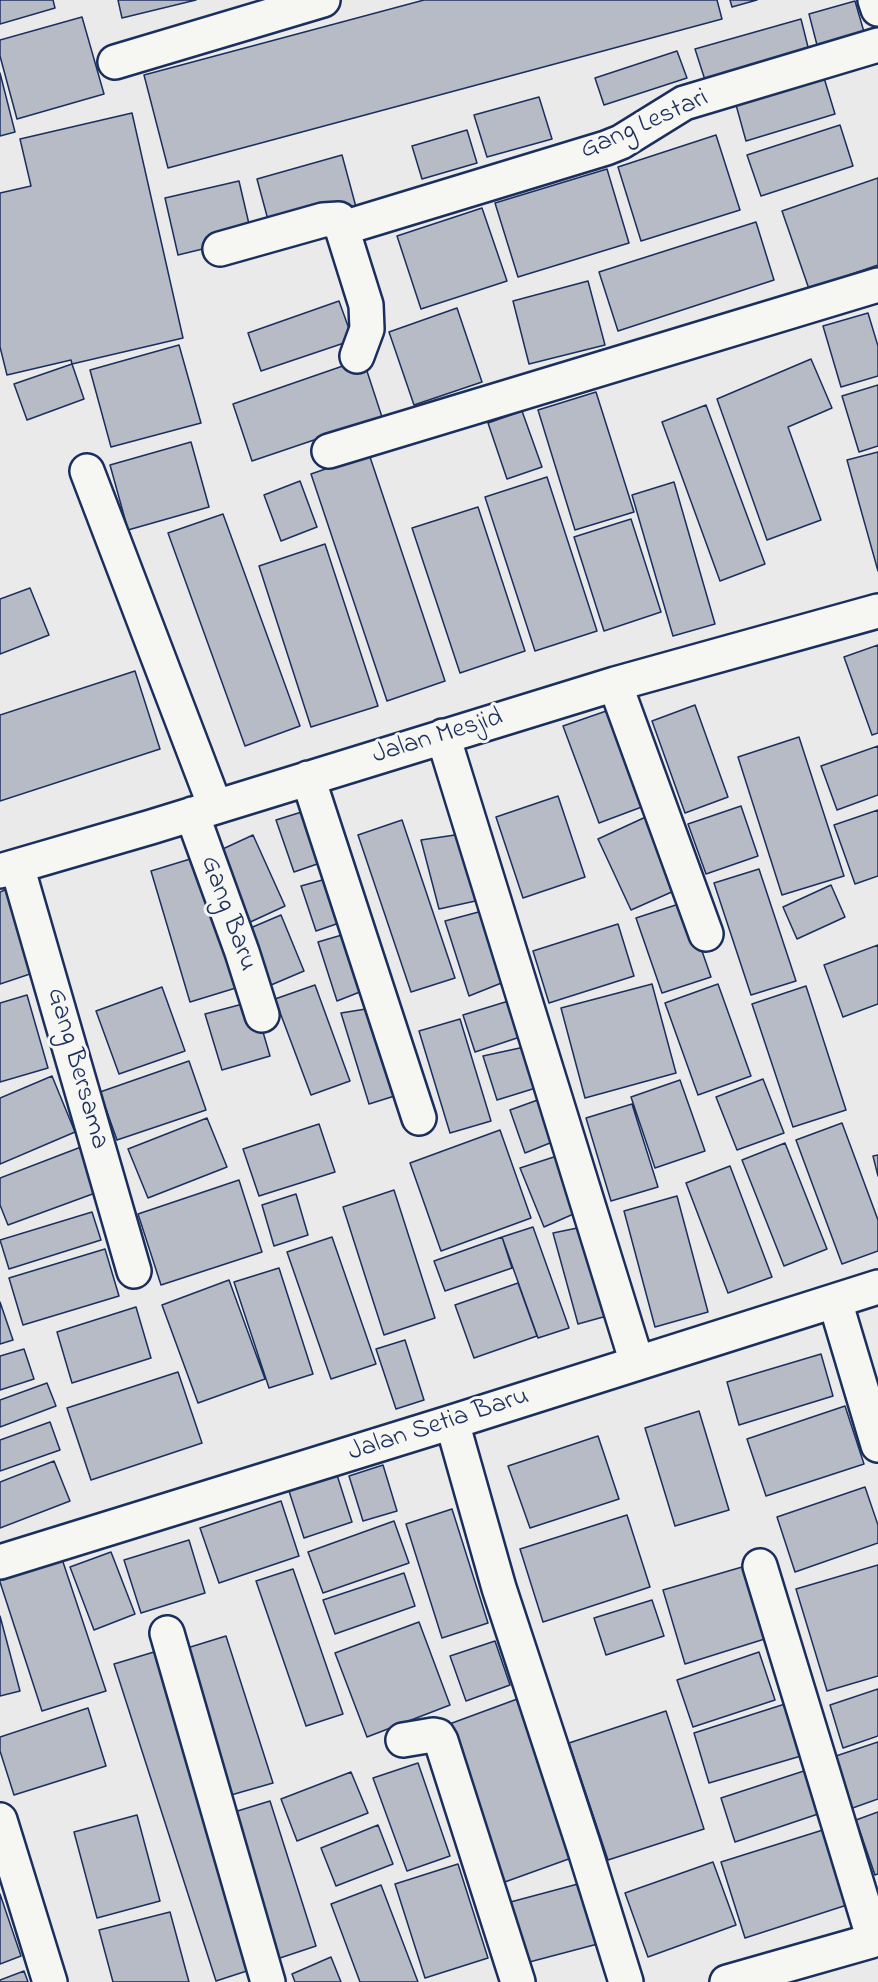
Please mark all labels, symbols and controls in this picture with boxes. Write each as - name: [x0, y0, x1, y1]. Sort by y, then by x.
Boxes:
- street label: Gang Lestari: [576, 83, 714, 169]
- street label: Jalan Mesjid: [369, 703, 507, 773]
- street label: Gang Baru: [191, 852, 263, 976]
- street label: Gang Bersama: [38, 985, 114, 1153]
- street label: Jalan Setia Baru: [345, 1382, 533, 1470]

